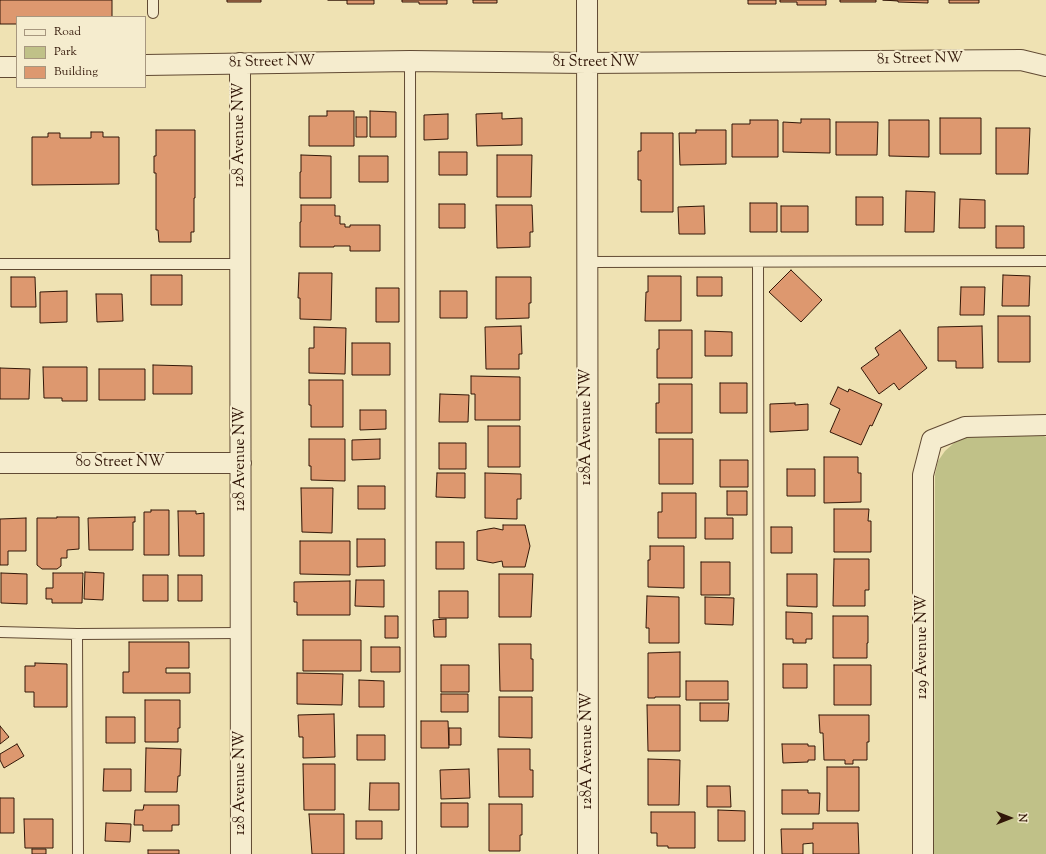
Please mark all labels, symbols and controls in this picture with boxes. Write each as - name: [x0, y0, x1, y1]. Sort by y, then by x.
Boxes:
- legend: [16, 16, 146, 88]
- text: Road: [54, 23, 81, 41]
- text: Park: [54, 43, 77, 61]
- street label: 81 Street NW: [877, 50, 963, 70]
- street label: 81 Street NW: [229, 53, 315, 73]
- street label: 81 Street NW: [553, 54, 639, 72]
- text: Building: [54, 63, 98, 81]
- street label: 128 Avenue NW: [231, 83, 249, 187]
- street label: 128A Avenue NW: [578, 369, 596, 485]
- street label: 128 Avenue NW: [232, 407, 250, 511]
- street label: 80 Street NW: [75, 454, 165, 472]
- street label: 129 Avenue NW: [914, 595, 932, 699]
- street label: 128A Avenue NW: [579, 693, 597, 809]
- street label: 128 Avenue NW: [232, 731, 250, 835]
- north arrow: [990, 798, 1030, 838]
- text: N: [1014, 814, 1030, 822]

